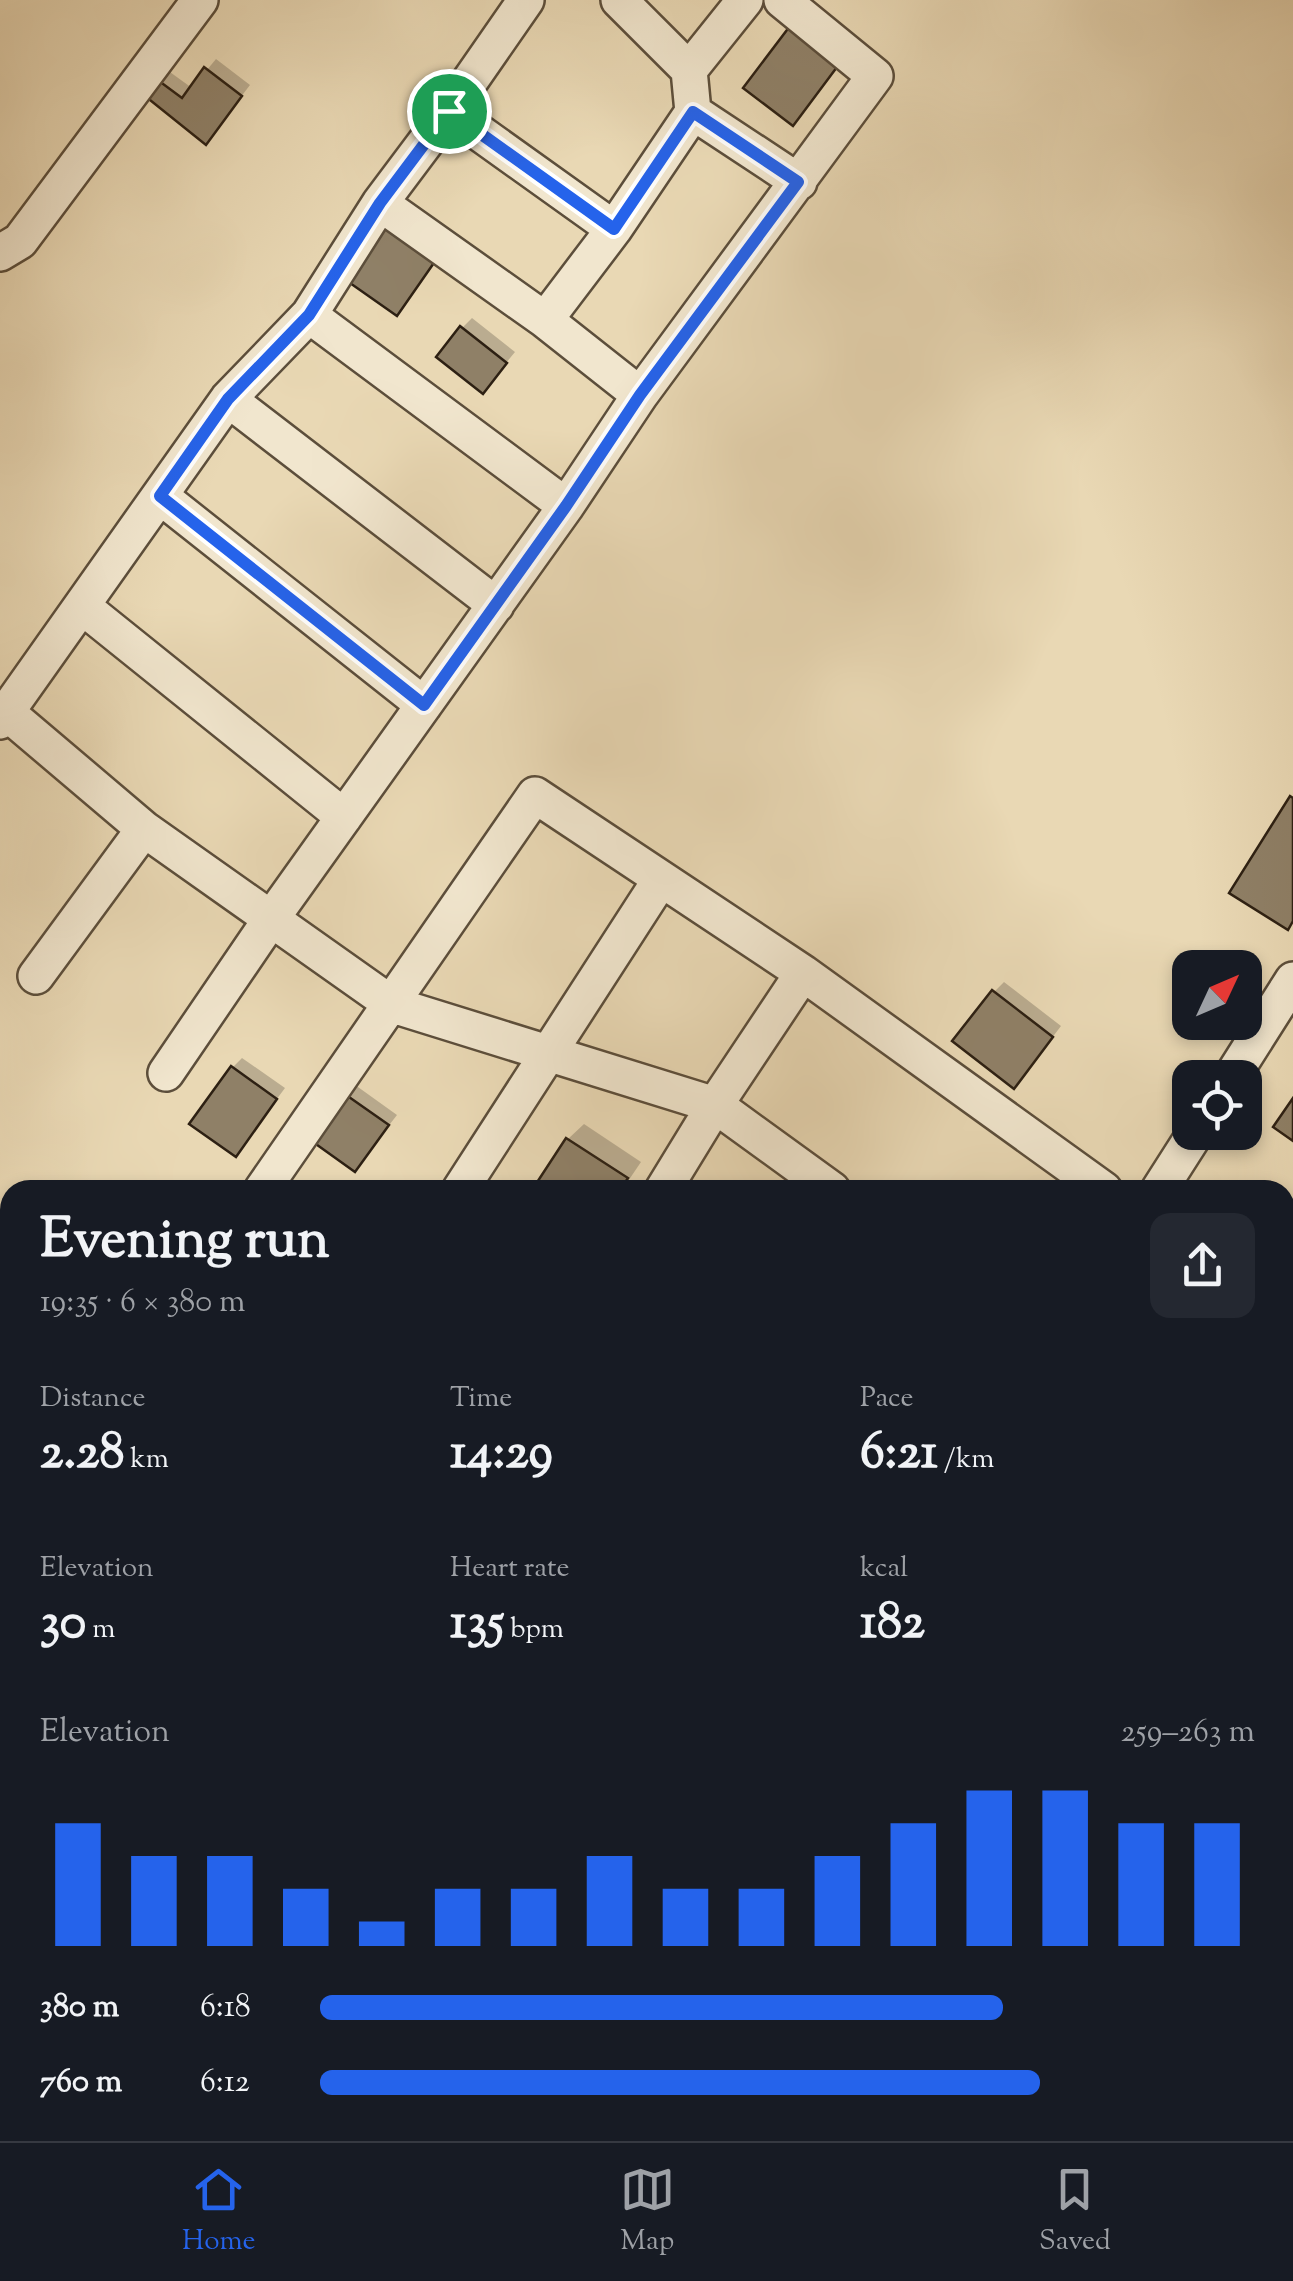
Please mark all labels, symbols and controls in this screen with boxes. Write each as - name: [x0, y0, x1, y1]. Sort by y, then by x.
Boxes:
- pin: [407, 69, 492, 154]
- icon: arrive: [422, 84, 477, 139]
- north arrow: [1172, 950, 1262, 1040]
- map controls: [1172, 950, 1262, 1150]
- button: locate: [1172, 1060, 1262, 1150]
- text: Evening run: [40, 1203, 329, 1282]
- button: share: [1150, 1213, 1255, 1318]
- text: 19:35 · 6 × 380 m: [40, 1280, 246, 1326]
- text: Distance: [40, 1379, 146, 1419]
- text: Time: [450, 1379, 512, 1419]
- text: Pace: [860, 1379, 914, 1419]
- text: 2.28: [40, 1419, 124, 1491]
- text: 14:29: [450, 1419, 553, 1491]
- text: 6:21: [860, 1419, 938, 1491]
- text: km: [124, 1440, 169, 1480]
- text: /km: [938, 1440, 994, 1480]
- text: Elevation: [40, 1549, 154, 1589]
- text: Heart rate: [450, 1549, 570, 1589]
- text: kcal: [860, 1549, 908, 1589]
- text: 30: [40, 1589, 86, 1661]
- text: 135: [450, 1589, 504, 1661]
- text: 182: [860, 1589, 925, 1661]
- text: m: [86, 1610, 115, 1650]
- text: bpm: [504, 1610, 564, 1650]
- text: Elevation: [40, 1710, 170, 1756]
- text: 259–263 m: [1121, 1710, 1255, 1756]
- text: 380 m: [40, 1985, 119, 2031]
- text: 6:18: [200, 1985, 251, 2031]
- text: 760 m: [40, 2060, 122, 2106]
- text: 6:12: [200, 2060, 250, 2106]
- tab: Home: [182, 2162, 256, 2262]
- tab: Map: [620, 2162, 675, 2262]
- tab: Saved: [1039, 2162, 1111, 2262]

